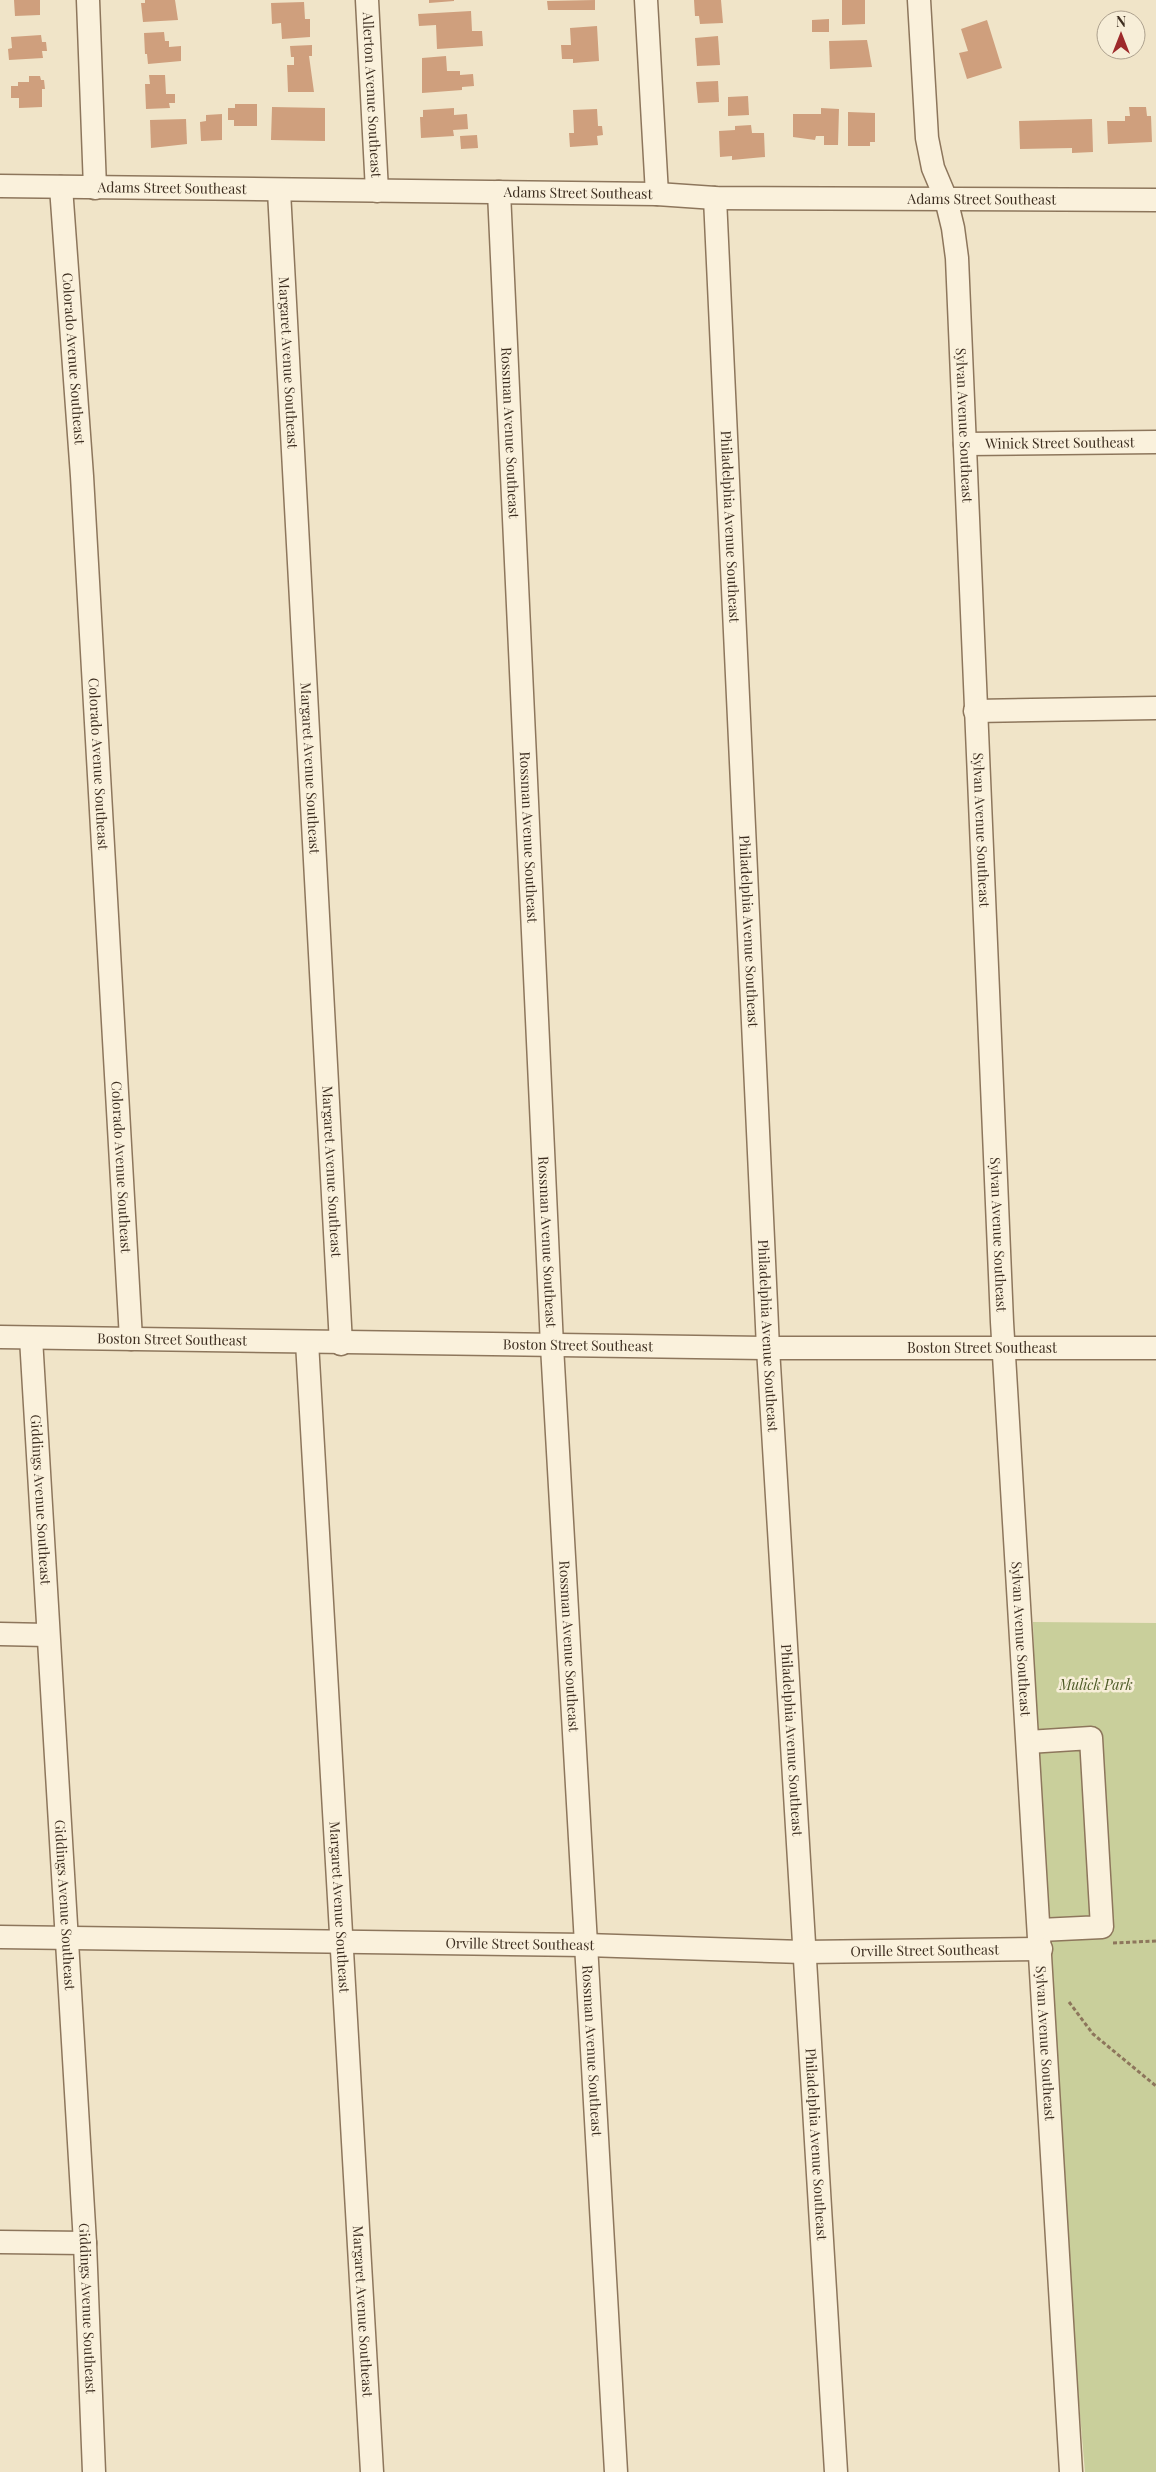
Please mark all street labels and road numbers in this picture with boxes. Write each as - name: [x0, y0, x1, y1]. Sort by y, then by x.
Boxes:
- street label: Allerton Avenue Southeast: [359, 11, 386, 179]
- street label: Adams Street Southeast: [96, 177, 248, 198]
- street label: Adams Street Southeast: [502, 182, 654, 203]
- street label: Adams Street Southeast: [906, 189, 1057, 209]
- street label: Colorado Avenue Southeast: [58, 272, 90, 446]
- street label: Margaret Avenue Southeast: [275, 276, 303, 450]
- street label: Rossman Avenue Southeast: [497, 347, 524, 520]
- street label: Sylvan Avenue Southeast: [952, 347, 977, 504]
- street label: Philadelphia Avenue Southeast: [717, 430, 745, 624]
- street label: Winick Street Southeast: [984, 432, 1136, 453]
- street label: Colorado Avenue Southeast: [84, 677, 113, 851]
- street label: Margaret Avenue Southeast: [296, 682, 325, 856]
- street label: Rossman Avenue Southeast: [516, 751, 543, 925]
- street label: Sylvan Avenue Southeast: [969, 752, 995, 909]
- street label: Philadelphia Avenue Southeast: [735, 835, 763, 1029]
- street label: Colorado Avenue Southeast: [107, 1080, 136, 1255]
- street label: Margaret Avenue Southeast: [318, 1085, 346, 1259]
- street label: Rossman Avenue Southeast: [534, 1156, 561, 1329]
- street label: Sylvan Avenue Southeast: [986, 1157, 1012, 1313]
- street label: Philadelphia Avenue Southeast: [754, 1239, 783, 1434]
- street label: Boston Street Southeast: [97, 1328, 248, 1350]
- street label: Boston Street Southeast: [503, 1334, 654, 1355]
- street label: Boston Street Southeast: [907, 1338, 1058, 1357]
- street label: Giddings Avenue Southeast: [27, 1414, 56, 1587]
- street label: Rossman Avenue Southeast: [555, 1560, 584, 1734]
- street label: Sylvan Avenue Southeast: [1007, 1561, 1036, 1718]
- street label: Philadelphia Avenue Southeast: [777, 1643, 808, 1838]
- street label: Giddings Avenue Southeast: [51, 1819, 80, 1992]
- street label: Margaret Avenue Southeast: [326, 1821, 354, 1994]
- street label: Orville Street Southeast: [445, 1933, 596, 1954]
- street label: Orville Street Southeast: [850, 1940, 1000, 1960]
- street label: Rossman Avenue Southeast: [578, 1964, 607, 2138]
- street label: Sylvan Avenue Southeast: [1032, 1965, 1060, 2122]
- street label: Philadelphia Avenue Southeast: [801, 2048, 832, 2242]
- street label: Giddings Avenue Southeast: [75, 2222, 101, 2395]
- street label: Margaret Avenue Southeast: [349, 2225, 378, 2399]

